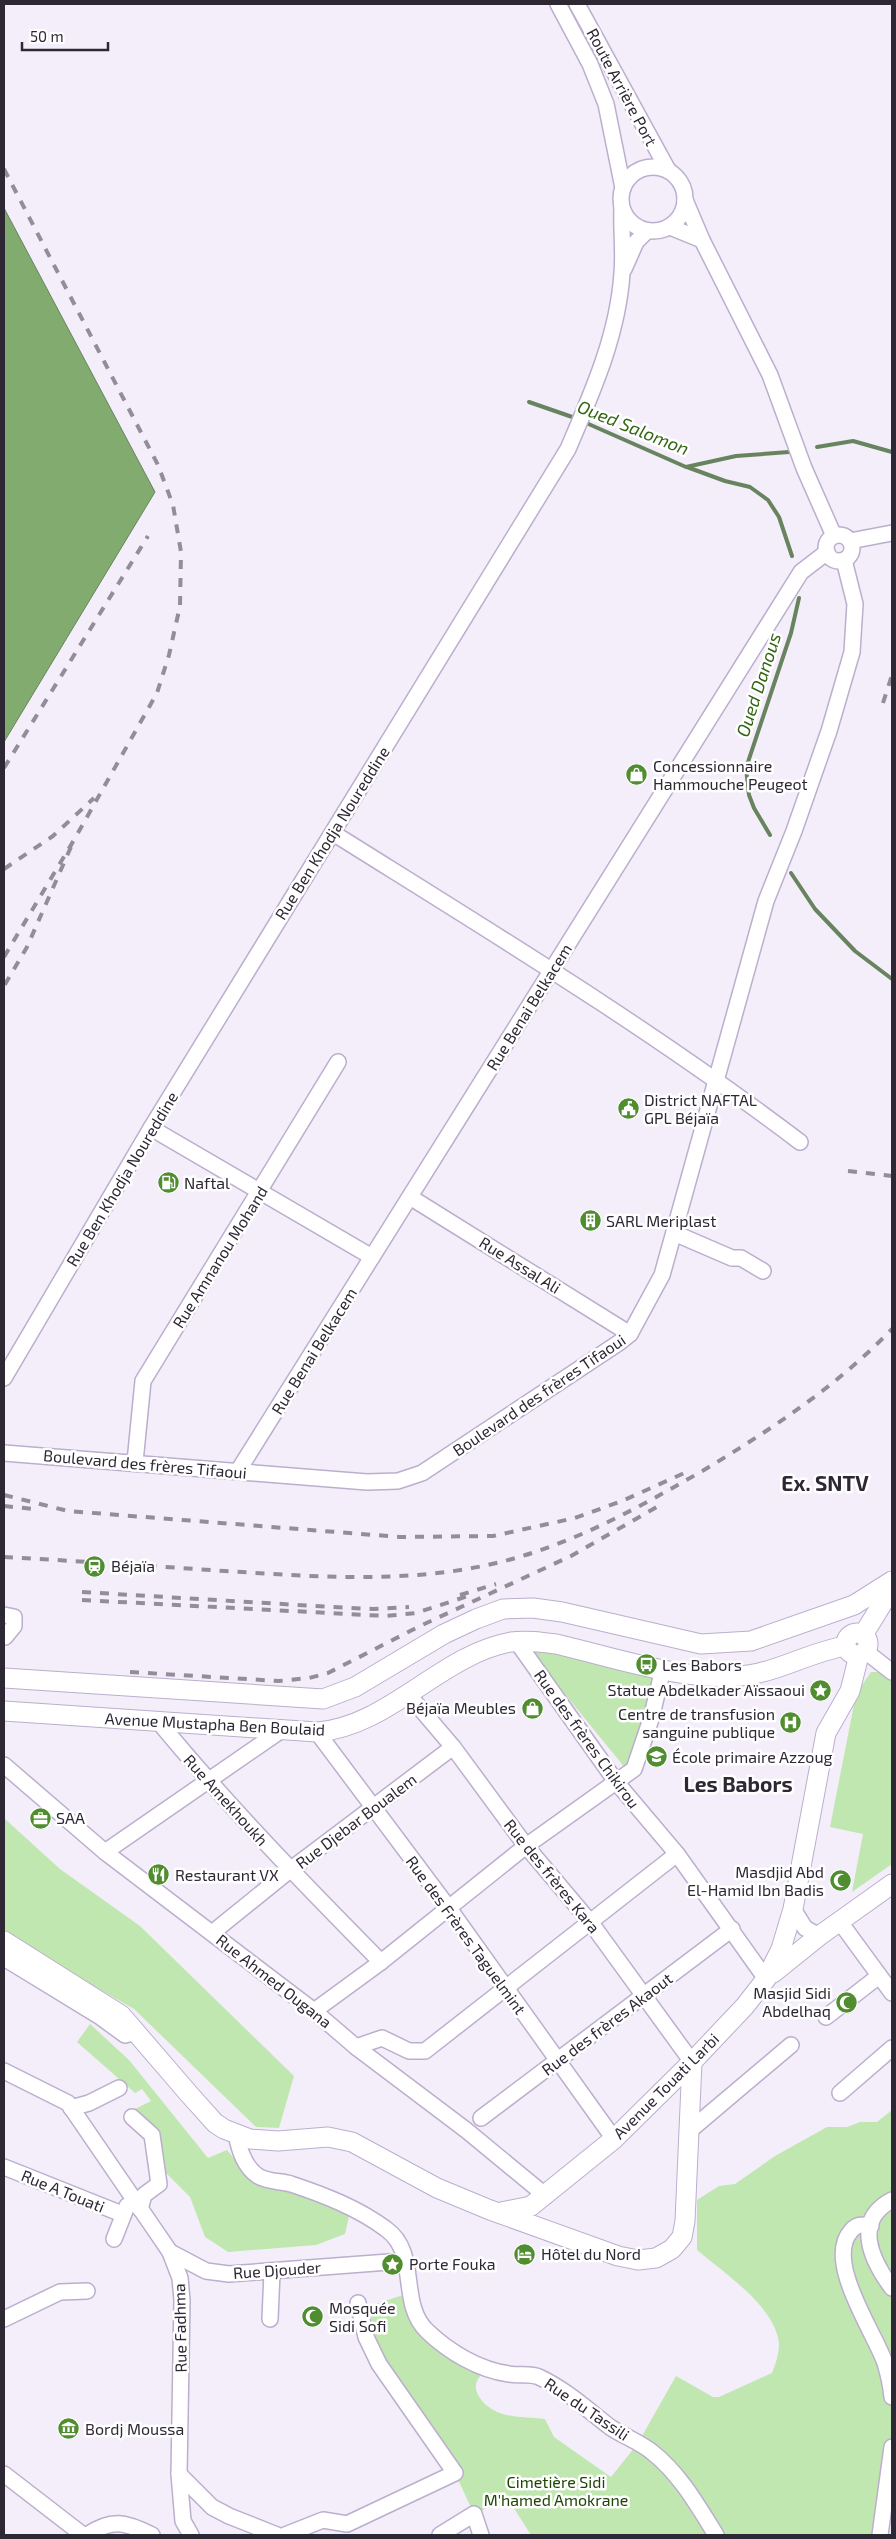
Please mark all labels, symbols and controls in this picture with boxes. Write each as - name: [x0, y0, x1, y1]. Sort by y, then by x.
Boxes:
- scale bar: [22, 20, 109, 52]
- street label: Route Arrière Port: [583, 25, 661, 149]
- text: 50 m: [30, 27, 64, 45]
- water label: Oued Salomon: [574, 395, 692, 459]
- water label: Oued Danous: [731, 630, 785, 740]
- street label: Rue Ben Khodja Noureddine: [270, 743, 394, 923]
- place label: Concessionnaire Hammouche Peugeot: [653, 756, 808, 793]
- shop icon: Concessionnaire Hammouche Peugeot: [625, 763, 649, 787]
- street label: Rue Benai Belkacem: [482, 940, 575, 1074]
- street label: Rue Ben Khodja Noureddine: [62, 1088, 182, 1270]
- place label: District NAFTAL GPL Béjaïa: [644, 1090, 757, 1128]
- public building icon: District NAFTAL GPL Béjaïa: [616, 1097, 640, 1121]
- fuel station icon: Naftal: [156, 1171, 180, 1195]
- place label: Naftal: [184, 1173, 230, 1192]
- street label: Rue Amnanou Mohand: [168, 1182, 271, 1331]
- building icon: SARL Meriplast: [578, 1209, 602, 1233]
- place label: SARL Meriplast: [606, 1211, 716, 1230]
- street label: Rue Assal Ali: [476, 1232, 564, 1297]
- street label: Rue Benai Belkacem: [267, 1284, 360, 1418]
- street label: Boulevard des frères Tifaoui: [449, 1330, 629, 1460]
- street label: Boulevard des frères Tifaoui: [43, 1445, 248, 1482]
- district label: Ex. SNTV: [781, 1470, 869, 1495]
- station icon: Béjaïa: [83, 1554, 107, 1578]
- place label: Béjaïa: [111, 1556, 155, 1576]
- bus stop icon: Les Babors: [634, 1653, 658, 1677]
- place label: Les Babors: [662, 1655, 742, 1674]
- street label: Rue des frères Chikirou: [531, 1666, 644, 1812]
- place icon: Statue Abdelkader Aïssaoui: [809, 1678, 833, 1702]
- place label: Statue Abdelkader Aïssaoui: [608, 1680, 805, 1699]
- shop icon: Béjaïa Meubles: [520, 1696, 544, 1720]
- place label: Béjaïa Meubles: [406, 1698, 516, 1718]
- place label: Centre de transfusion sanguine publique: [618, 1704, 775, 1741]
- street label: Avenue Mustapha Ben Boulaid: [104, 1708, 326, 1739]
- hospital icon: Centre de transfusion sanguine publique: [779, 1711, 803, 1735]
- school or university icon: École primaire Azzoug: [644, 1745, 668, 1769]
- place label: École primaire Azzoug: [672, 1747, 833, 1766]
- street label: Rue Amekhoukh: [180, 1750, 272, 1849]
- street label: Rue Djebar Boualem: [292, 1769, 420, 1873]
- district label: Les Babors: [683, 1771, 793, 1796]
- office icon: SAA: [28, 1806, 52, 1830]
- place label: SAA: [56, 1808, 85, 1827]
- street label: Rue des frères Kara: [501, 1815, 604, 1937]
- street label: Rue des Frères Taguelmint: [403, 1852, 530, 2018]
- place label: Masdjid Abd El-Hamid Ibn Badis: [687, 1862, 824, 1899]
- restaurant icon: Restaurant VX: [147, 1863, 171, 1887]
- place label: Restaurant VX: [175, 1865, 279, 1884]
- mosque icon: Masdjid Abd El-Hamid Ibn Badis: [828, 1869, 852, 1893]
- street label: Rue Ahmed Ougana: [213, 1930, 336, 2031]
- street label: Rue des frères Akaout: [538, 1968, 676, 2079]
- place label: Masjid Sidi Abdelhaq: [753, 1983, 831, 2020]
- mosque icon: Masjid Sidi Abdelhaq: [835, 1990, 859, 2014]
- street label: Avenue Touati Larbi: [609, 2029, 722, 2142]
- street label: Rue A Touati: [19, 2165, 108, 2216]
- hotel icon: Hôtel du Nord: [513, 2242, 537, 2266]
- place label: Hôtel du Nord: [541, 2244, 641, 2263]
- place icon: Porte Fouka: [381, 2252, 405, 2276]
- place label: Porte Fouka: [409, 2254, 496, 2273]
- street label: Rue Djouder: [232, 2257, 322, 2283]
- street label: Rue Fadhma: [169, 2283, 190, 2373]
- place label: Mosquée Sidi Sofi: [329, 2298, 396, 2335]
- mosque icon: Mosquée Sidi Sofi: [301, 2305, 325, 2329]
- street label: Rue du Tassili: [541, 2373, 633, 2444]
- museum icon: Bordj Moussa: [57, 2417, 81, 2441]
- place label: Bordj Moussa: [85, 2419, 184, 2439]
- park label: Cimetière Sidi M'hamed Amokrane: [484, 2472, 628, 2509]

